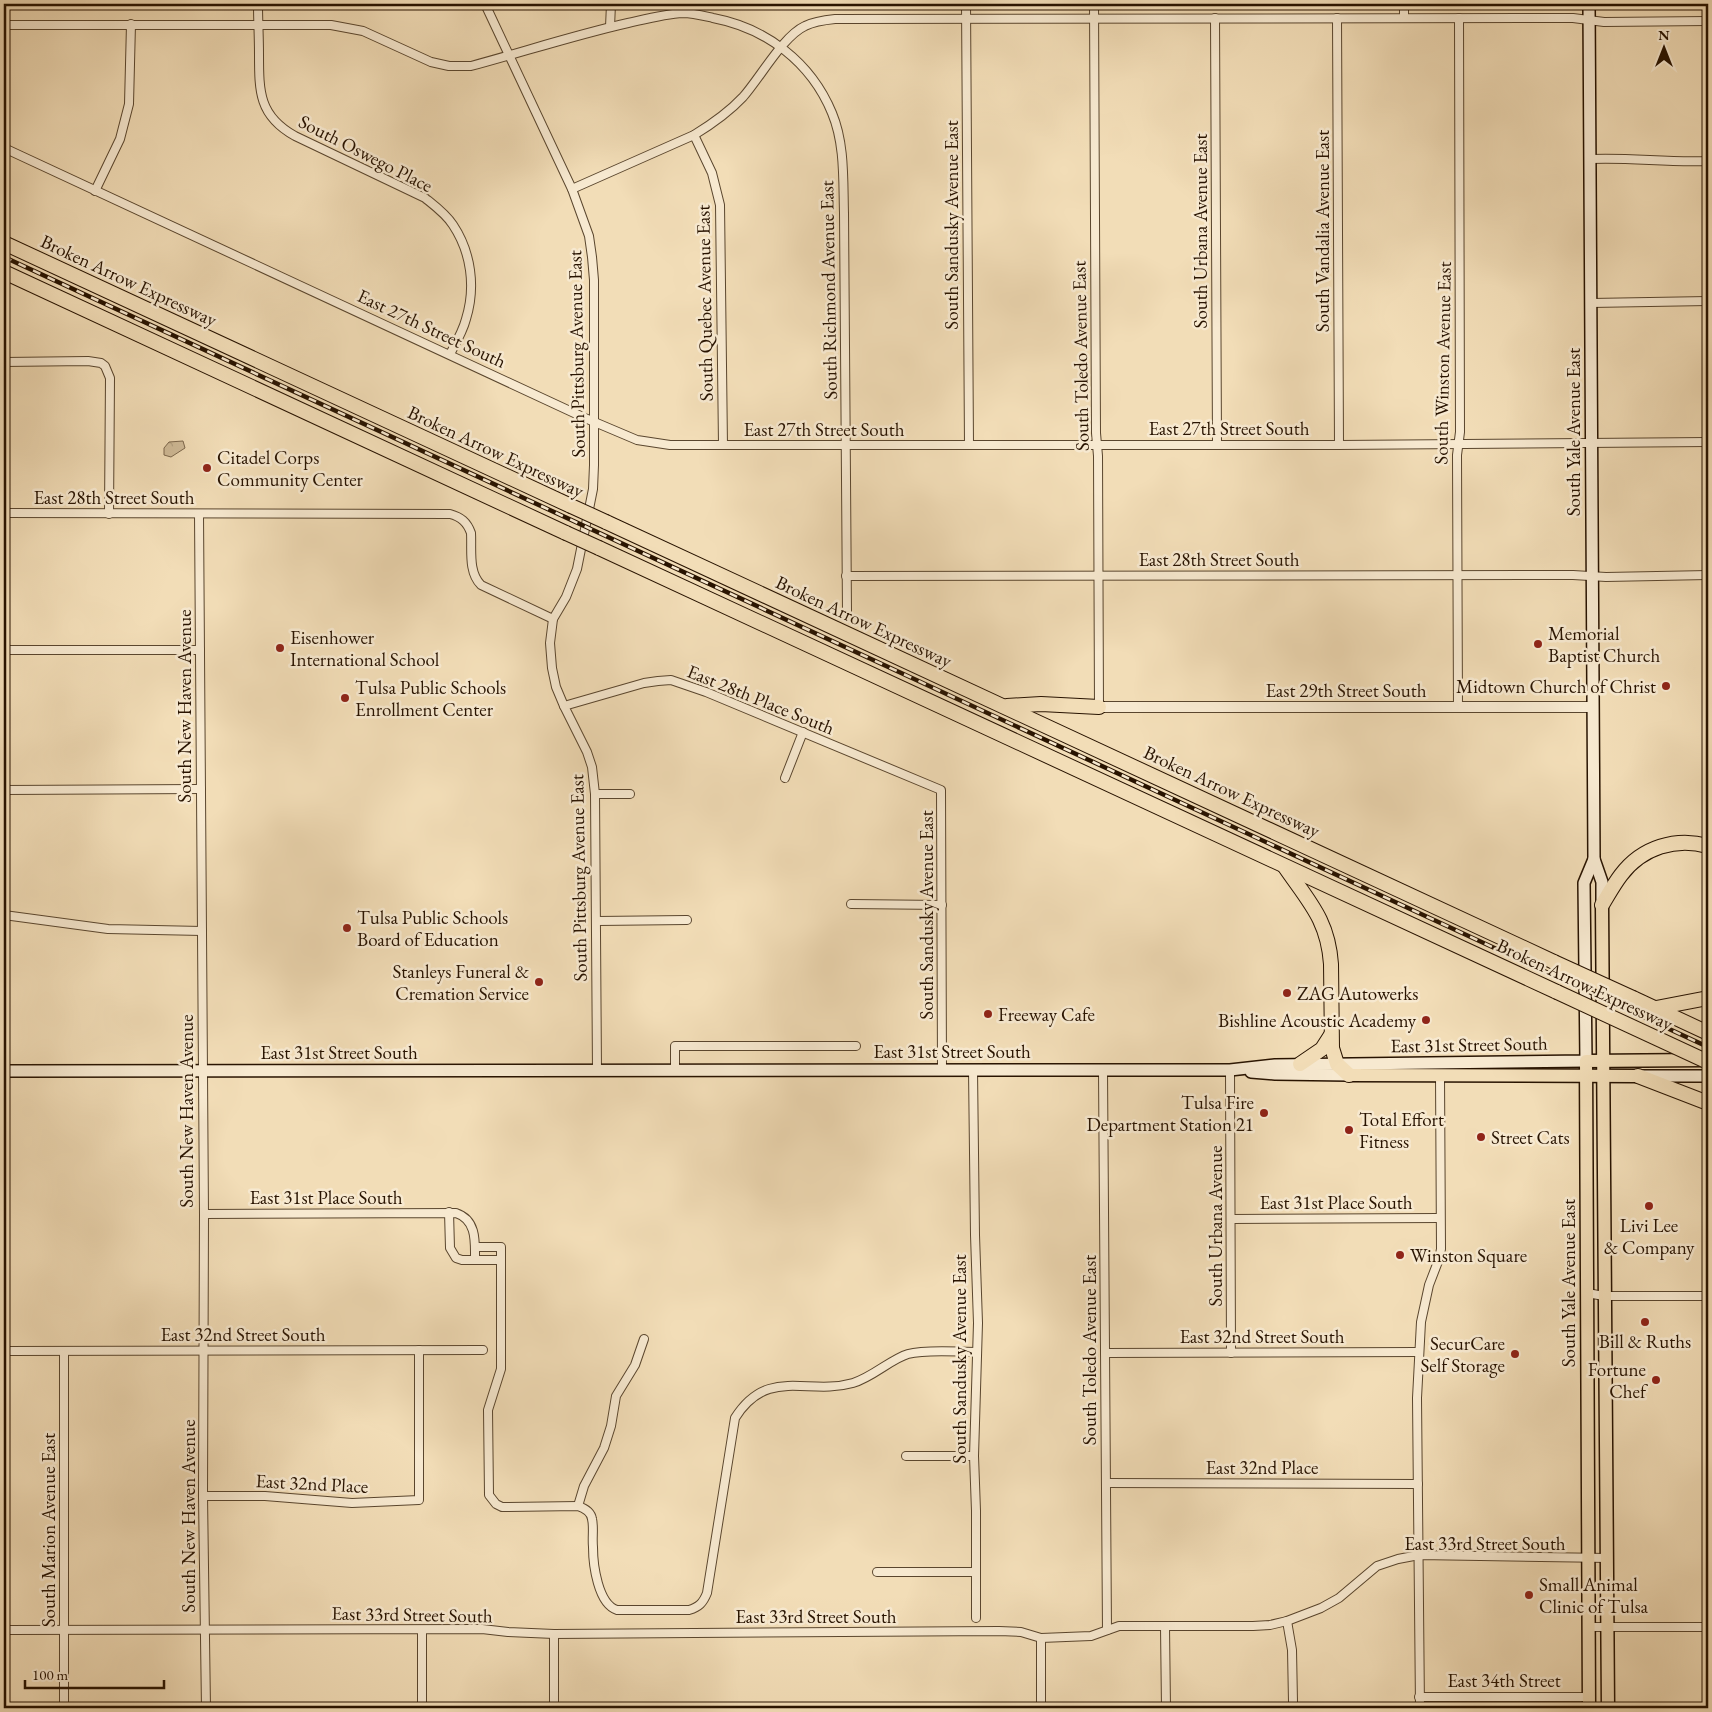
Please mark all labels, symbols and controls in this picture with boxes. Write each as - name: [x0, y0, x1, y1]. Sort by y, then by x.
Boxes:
- north arrow: [1640, 22, 1690, 72]
- text: N: [1658, 26, 1670, 44]
- street label: South Oswego Place: [294, 109, 437, 198]
- street label: South Sandusky Avenue East: [939, 120, 964, 330]
- street label: South Vandalia Avenue East: [1310, 130, 1335, 332]
- street label: South Urbana Avenue East: [1188, 134, 1213, 328]
- street label: South Richmond Avenue East: [814, 180, 843, 400]
- street label: South Quebec Avenue East: [690, 205, 719, 401]
- street label: Broken Arrow Expressway: [37, 229, 222, 333]
- street label: South Pittsburg Avenue East: [562, 250, 591, 458]
- street label: South Toledo Avenue East: [1066, 260, 1095, 451]
- street label: South Winston Avenue East: [1428, 261, 1457, 465]
- street label: East 27th Street South: [354, 283, 510, 374]
- street label: South Yale Avenue East: [1561, 348, 1586, 516]
- street label: Broken Arrow Expressway: [404, 400, 589, 504]
- street label: East 27th Street South: [1148, 416, 1310, 441]
- street label: East 27th Street South: [743, 417, 905, 442]
- place label: Citadel Corps Community Center: [217, 445, 364, 492]
- marker: Citadel Corps Community Center: [201, 462, 213, 474]
- street label: East 28th Street South: [33, 485, 195, 510]
- street label: East 28th Street South: [1138, 547, 1300, 572]
- street label: Broken Arrow Expressway: [772, 570, 957, 674]
- street label: South New Haven Avenue: [172, 609, 197, 803]
- place label: Memorial Baptist Church: [1548, 621, 1660, 668]
- place label: Eisenhower International School: [290, 625, 440, 672]
- marker: Memorial Baptist Church: [1532, 638, 1544, 650]
- marker: Eisenhower International School: [274, 642, 286, 654]
- street label: East 28th Place South: [683, 659, 838, 740]
- place label: Midtown Church of Christ: [1456, 674, 1656, 699]
- place label: Tulsa Public Schools Enrollment Center: [355, 675, 506, 722]
- street label: East 29th Street South: [1265, 678, 1427, 703]
- marker: Midtown Church of Christ: [1660, 680, 1672, 692]
- marker: Tulsa Public Schools Enrollment Center: [339, 692, 351, 704]
- street label: Broken Arrow Expressway: [1140, 740, 1325, 844]
- street label: South Pittsburg Avenue East: [564, 774, 593, 982]
- street label: South Sandusky Avenue East: [914, 810, 939, 1020]
- place label: Tulsa Public Schools Board of Education: [357, 905, 508, 952]
- marker: Tulsa Public Schools Board of Education: [341, 922, 353, 934]
- street label: Broken Arrow Expressway: [1493, 933, 1678, 1037]
- place label: Stanleys Funeral & Cremation Service: [393, 959, 529, 1006]
- marker: Stanleys Funeral & Cremation Service: [533, 976, 545, 988]
- place label: ZAG Autowerks: [1297, 981, 1418, 1006]
- marker: ZAG Autowerks: [1281, 987, 1293, 999]
- place label: Freeway Cafe: [998, 1002, 1095, 1027]
- marker: Freeway Cafe: [982, 1008, 994, 1020]
- place label: Bishline Acoustic Academy: [1218, 1008, 1417, 1033]
- street label: South New Haven Avenue: [174, 1014, 199, 1208]
- marker: Bishline Acoustic Academy: [1420, 1014, 1432, 1026]
- street label: East 31st Street South: [1390, 1031, 1548, 1058]
- street label: East 31st Street South: [873, 1039, 1031, 1064]
- street label: East 31st Street South: [260, 1040, 418, 1065]
- place label: Tulsa Fire Department Station 21: [1086, 1090, 1254, 1137]
- marker: Tulsa Fire Department Station 21: [1258, 1107, 1270, 1119]
- place label: Total Effort Fitness: [1359, 1107, 1444, 1154]
- marker: Total Effort Fitness: [1343, 1124, 1355, 1136]
- place label: Street Cats: [1491, 1125, 1570, 1150]
- marker: Street Cats: [1475, 1131, 1487, 1143]
- street label: South Urbana Avenue: [1203, 1145, 1228, 1307]
- street label: East 31st Place South: [249, 1185, 403, 1210]
- street label: East 31st Place South: [1259, 1190, 1413, 1215]
- street label: South Yale Avenue East: [1556, 1199, 1581, 1367]
- marker: Livi Lee & Company: [1643, 1200, 1655, 1212]
- place label: Livi Lee & Company: [1604, 1213, 1695, 1260]
- place label: Winston Square: [1410, 1243, 1527, 1268]
- marker: Winston Square: [1394, 1249, 1406, 1261]
- street label: South Sandusky Avenue East: [947, 1254, 972, 1464]
- street label: South Toledo Avenue East: [1077, 1255, 1102, 1445]
- marker: Bill & Ruths: [1639, 1316, 1651, 1328]
- street label: East 32nd Street South: [161, 1322, 326, 1347]
- street label: East 32nd Street South: [1180, 1324, 1345, 1349]
- place label: Bill & Ruths: [1599, 1329, 1691, 1354]
- place label: SecurCare Self Storage: [1421, 1331, 1505, 1378]
- marker: SecurCare Self Storage: [1509, 1348, 1521, 1360]
- place label: Fortune Chef: [1588, 1357, 1648, 1404]
- marker: Fortune Chef: [1650, 1374, 1662, 1386]
- street label: South New Haven Avenue: [176, 1419, 201, 1613]
- street label: South Marion Avenue East: [36, 1433, 61, 1627]
- street label: East 32nd Place: [1206, 1455, 1318, 1480]
- street label: East 32nd Place: [255, 1468, 369, 1499]
- street label: East 33rd Street South: [1404, 1531, 1566, 1556]
- place label: Small Animal Clinic of Tulsa: [1539, 1572, 1649, 1619]
- marker: Small Animal Clinic of Tulsa: [1523, 1589, 1535, 1601]
- street label: East 33rd Street South: [331, 1601, 493, 1628]
- street label: East 33rd Street South: [735, 1604, 897, 1629]
- scale bar: [25, 1657, 164, 1689]
- text: 100 m: [32, 1665, 69, 1684]
- street label: East 34th Street: [1447, 1668, 1561, 1693]

